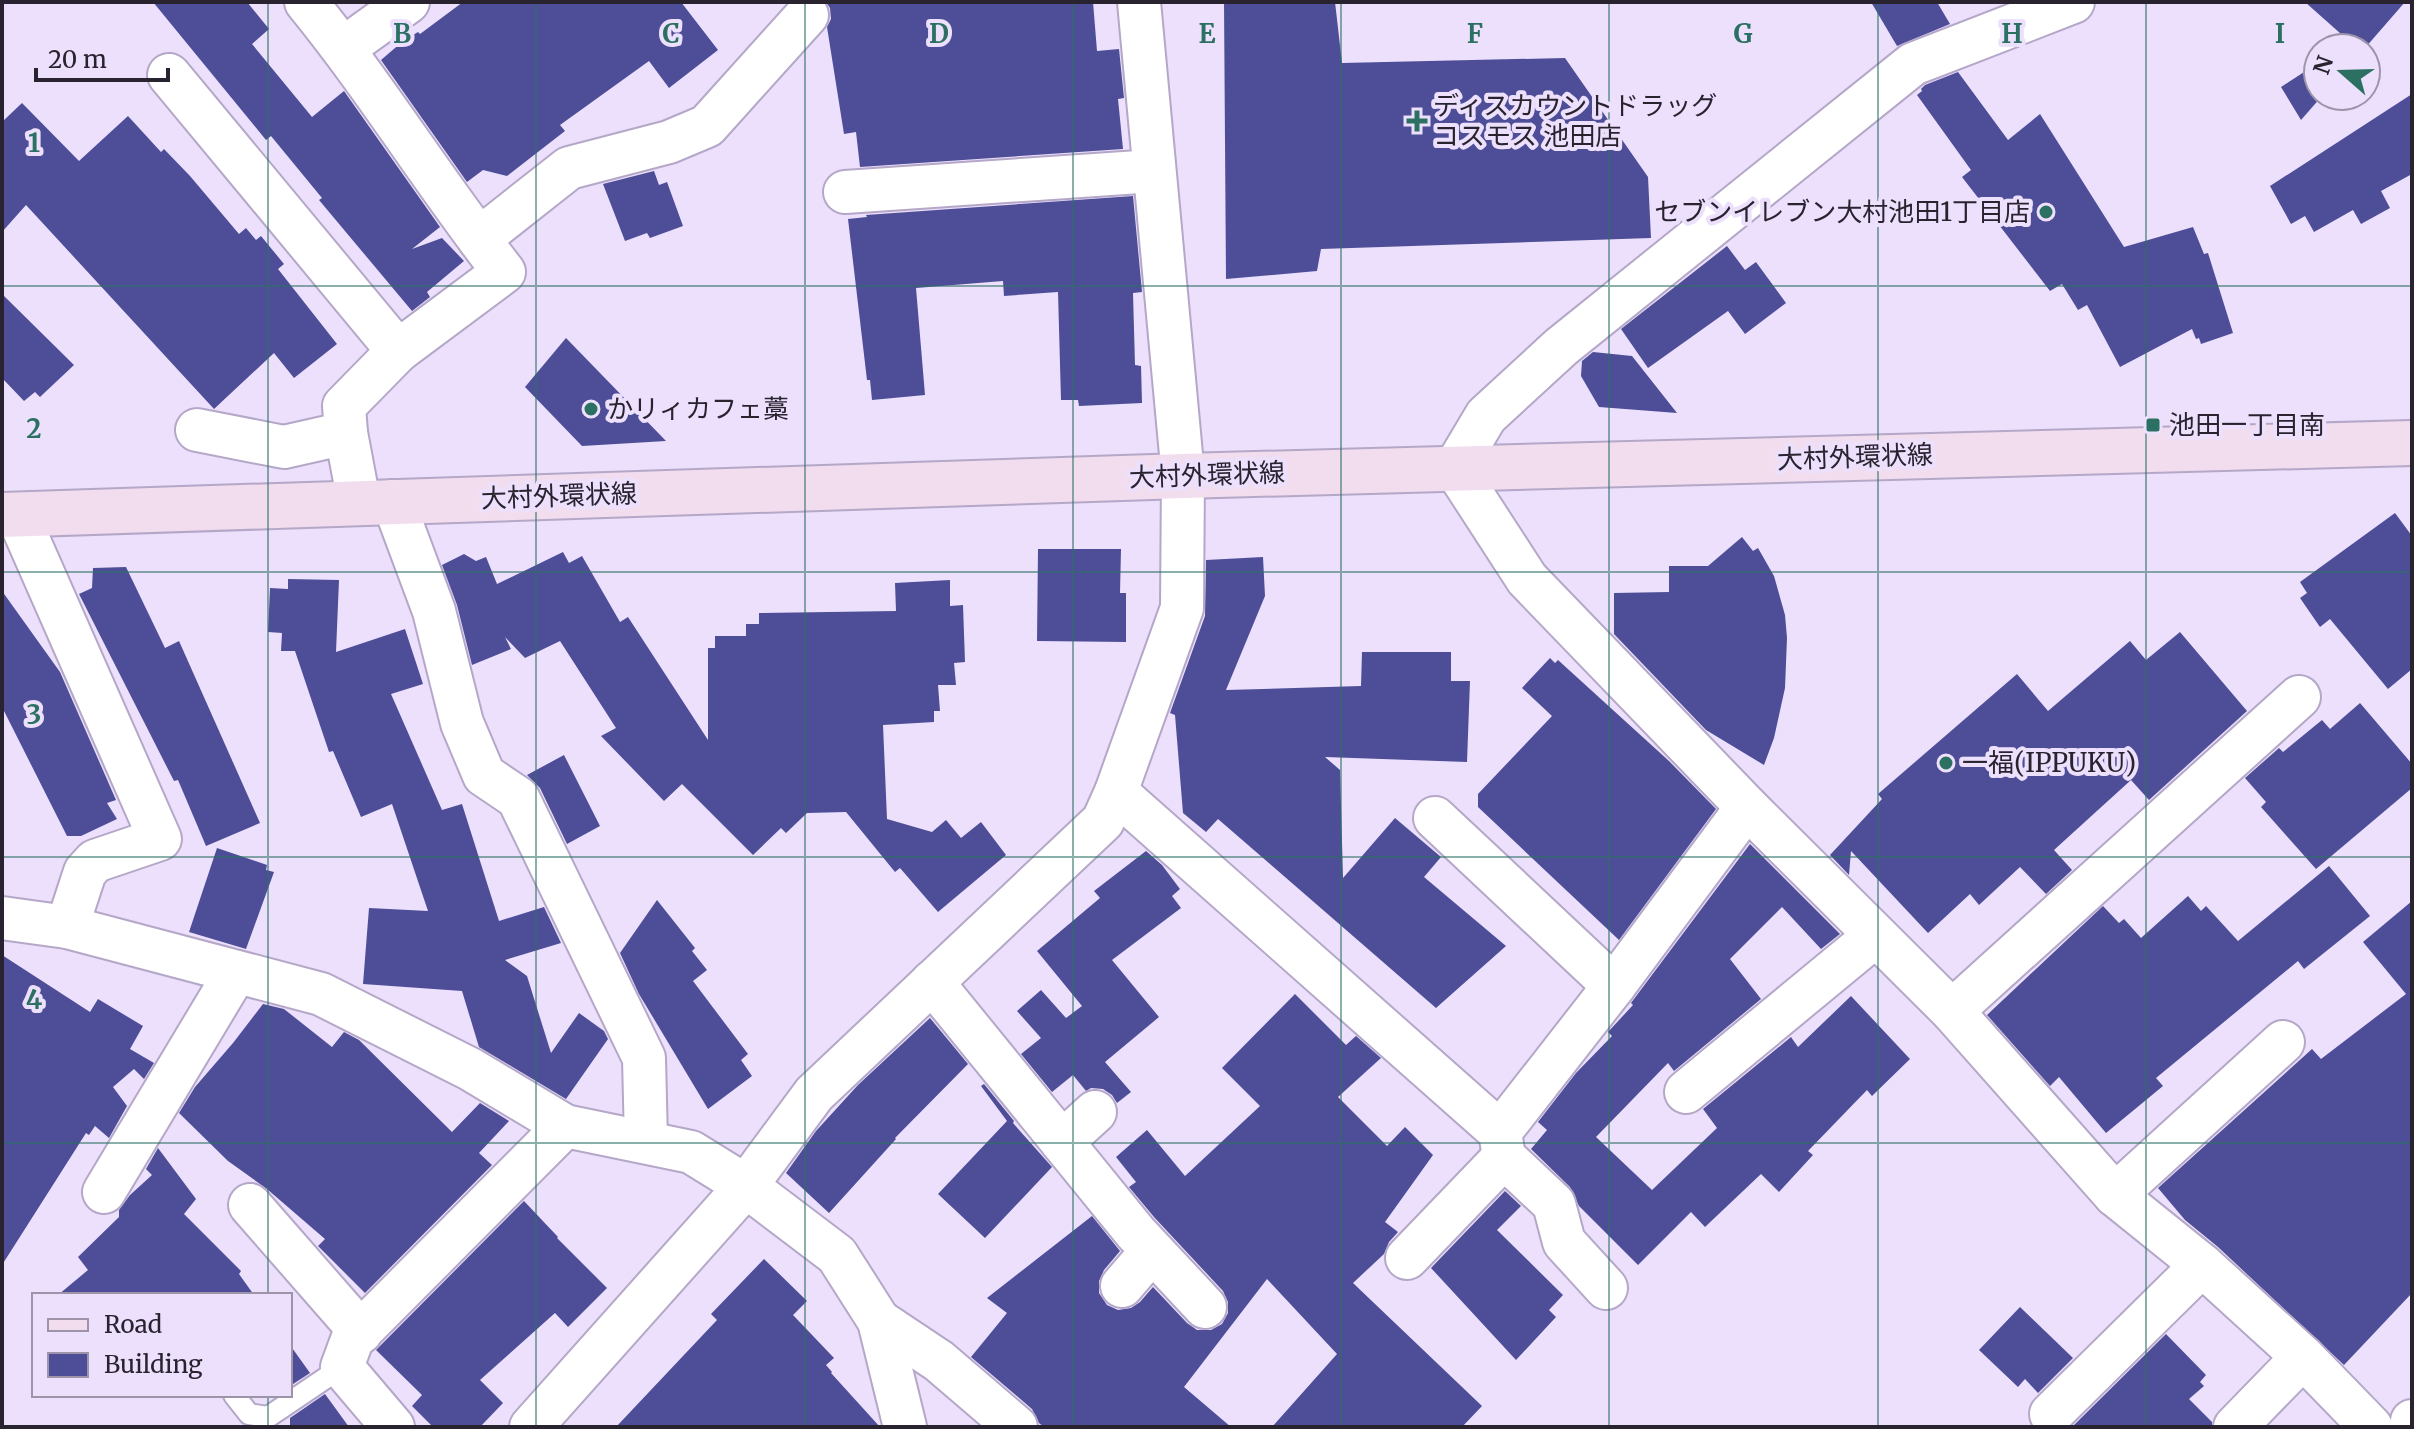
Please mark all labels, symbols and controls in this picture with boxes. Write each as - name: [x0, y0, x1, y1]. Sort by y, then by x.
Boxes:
- text: B: [393, 17, 411, 50]
- text: C: [662, 17, 680, 50]
- text: D: [929, 17, 949, 50]
- text: E: [1199, 17, 1216, 50]
- text: F: [1467, 17, 1483, 50]
- text: G: [1734, 17, 1753, 50]
- text: H: [2001, 17, 2023, 50]
- text: I: [2275, 17, 2285, 50]
- scale bar: [36, 32, 168, 82]
- north arrow: [2302, 32, 2382, 112]
- text: 20 m: [48, 44, 107, 75]
- text: N: [2307, 52, 2340, 78]
- place label: ディスカウントドラッグ コスモス 池田店: [1433, 89, 1717, 152]
- marker: ディスカウントドラッグ コスモス 池田店: [1408, 112, 1426, 130]
- text: 1: [28, 126, 40, 159]
- place label: セブンイレブン大村池田1丁目店: [1654, 195, 2030, 228]
- marker: セブンイレブン大村池田1丁目店: [2037, 203, 2055, 221]
- place label: かリィカフェ藁: [607, 392, 789, 425]
- marker: かリィカフェ藁: [582, 400, 600, 418]
- place label: 池田一丁目南: [2169, 408, 2325, 441]
- text: 2: [26, 412, 42, 445]
- marker: 池田一丁目南: [2144, 416, 2162, 434]
- street label: 大村外環状線: [1776, 437, 1934, 476]
- street label: 大村外環状線: [1128, 455, 1286, 494]
- street label: 大村外環状線: [480, 476, 638, 515]
- text: 3: [27, 698, 41, 731]
- place label: 一福(IPPUKU): [1962, 746, 2136, 779]
- marker: 一福(IPPUKU): [1937, 754, 1955, 772]
- text: 4: [26, 983, 43, 1016]
- legend: [32, 1293, 292, 1397]
- text: Road: [104, 1309, 162, 1340]
- text: Building: [104, 1349, 203, 1380]

